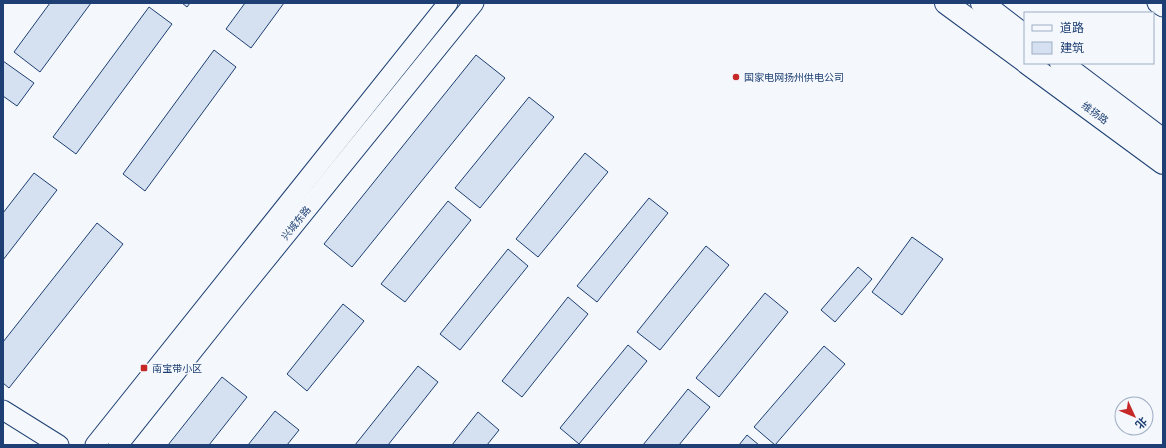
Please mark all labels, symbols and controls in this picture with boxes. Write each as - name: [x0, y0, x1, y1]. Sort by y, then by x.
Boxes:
- legend: [1024, 12, 1154, 64]
- text: 道路: [1060, 19, 1084, 36]
- text: 建筑: [1060, 39, 1084, 56]
- place label: 国家电网扬州供电公司: [744, 70, 844, 85]
- marker: 国家电网扬州供电公司: [731, 72, 741, 82]
- street label: 维扬路: [1078, 98, 1112, 128]
- street label: 兴城东路: [278, 203, 314, 243]
- place label: 南宝带小区: [152, 361, 202, 376]
- marker: 南宝带小区: [139, 363, 149, 373]
- north arrow: [1114, 396, 1154, 436]
- text: 北: [1132, 413, 1151, 432]

